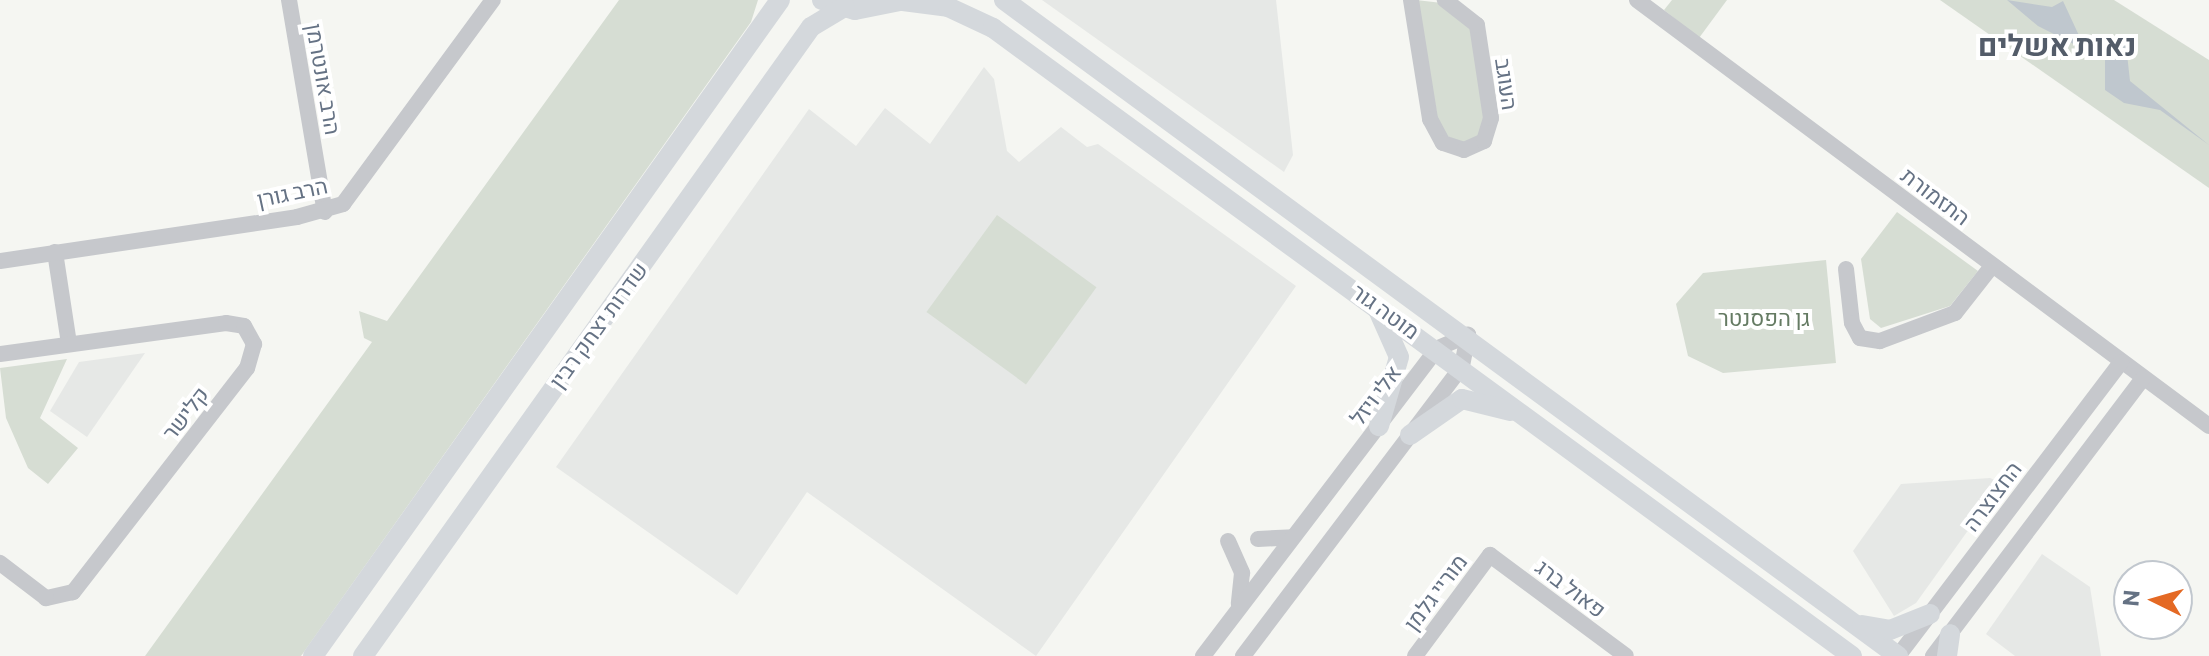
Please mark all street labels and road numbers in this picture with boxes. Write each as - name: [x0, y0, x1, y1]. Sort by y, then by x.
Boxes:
- street label: הרב אונטרמן: [301, 21, 347, 137]
- street label: העוגב: [1490, 56, 1524, 112]
- street label: התזמורת: [1896, 162, 1976, 230]
- street label: הרב גורן: [254, 172, 330, 212]
- street label: שדרות יצחק רבין: [543, 257, 653, 393]
- street label: מוטה גור: [1347, 278, 1425, 344]
- street label: אלי ויזל: [1344, 360, 1406, 430]
- street label: קלישר: [156, 381, 214, 445]
- street label: החצוצרה: [1957, 456, 2027, 536]
- street label: מוריי גלמן: [1398, 549, 1472, 635]
- street label: פאול ברג: [1531, 553, 1611, 623]

